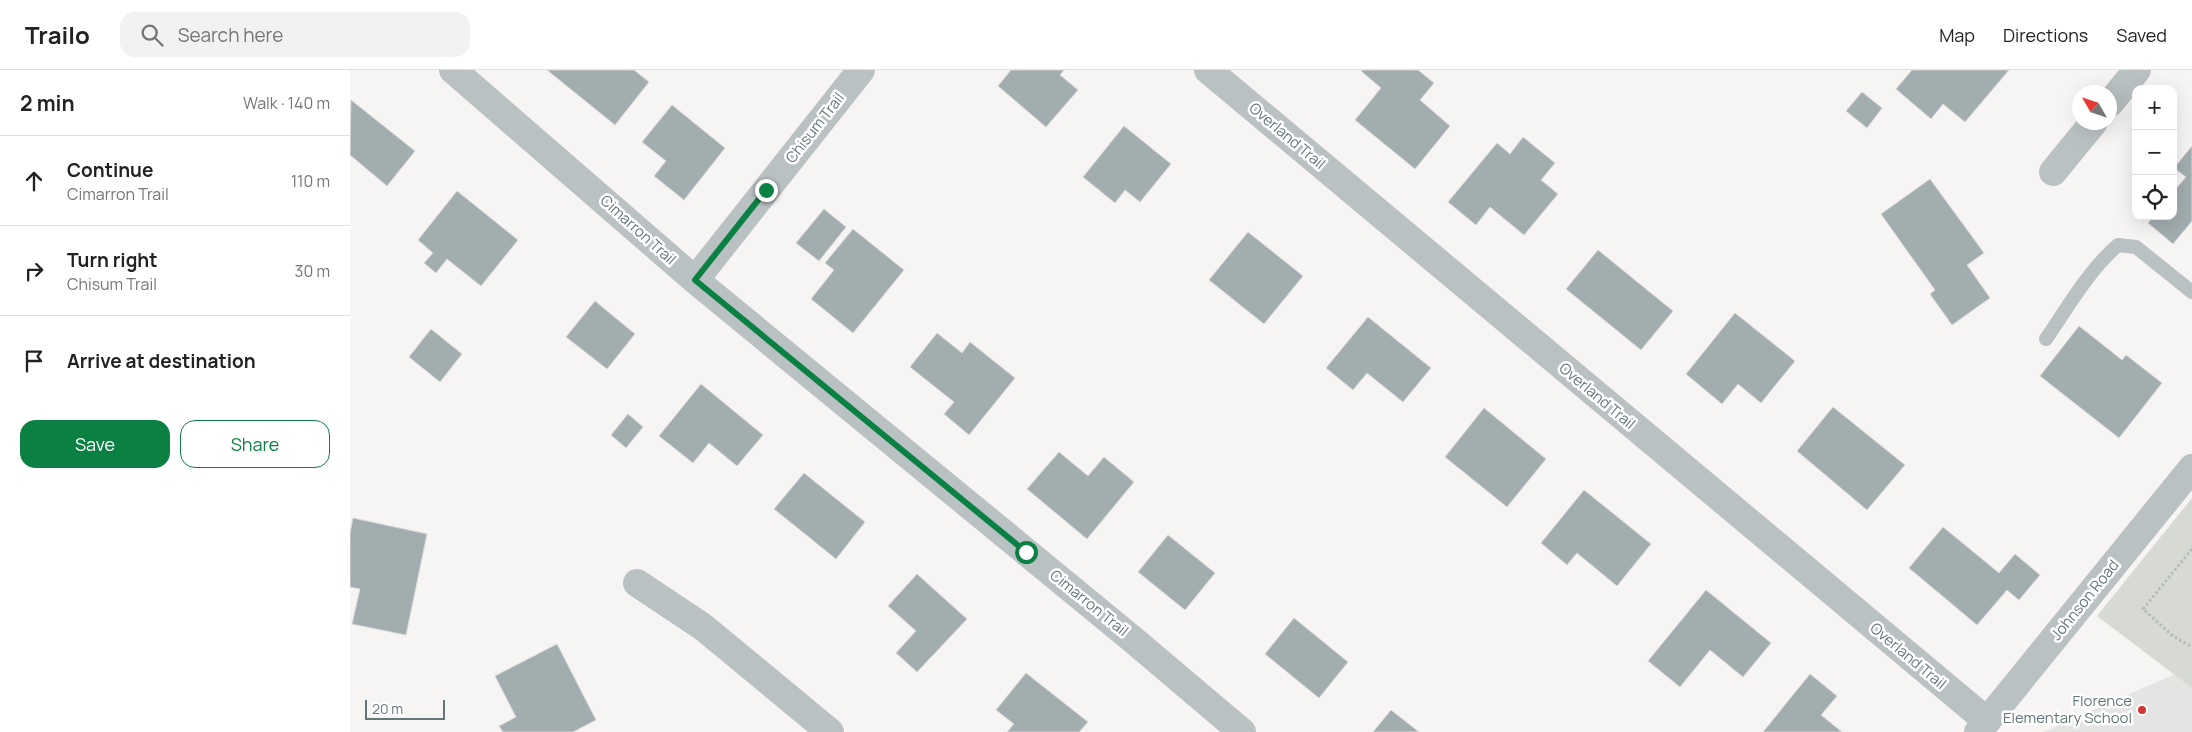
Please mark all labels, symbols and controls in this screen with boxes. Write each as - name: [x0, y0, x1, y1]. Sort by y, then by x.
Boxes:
- search box: [120, 12, 470, 57]
- text: Trailo: [25, 18, 90, 51]
- icon: search: [138, 21, 166, 49]
- text: Search here: [178, 22, 283, 48]
- text: Map: [1939, 23, 1975, 47]
- text: Directions: [2003, 23, 2088, 47]
- text: Saved: [2116, 23, 2167, 47]
- north arrow: [2072, 85, 2117, 130]
- map controls: [2132, 85, 2177, 220]
- button: +: [2132, 85, 2177, 130]
- street label: Chisum Trail: [780, 88, 849, 167]
- text: 2 min: [20, 89, 75, 117]
- text: Walk · 140 m: [243, 92, 330, 114]
- street label: Overland Trail: [1245, 97, 1330, 174]
- button: −: [2132, 130, 2177, 175]
- text: Continue: [67, 157, 153, 183]
- icon: ahead: [20, 167, 48, 195]
- text: 110 m: [291, 170, 330, 192]
- button: locate: [2132, 175, 2177, 220]
- route end: [755, 179, 778, 202]
- text: Cimarron Trail: [67, 183, 169, 205]
- street label: Cimarron Trail: [596, 190, 681, 269]
- text: Turn right: [67, 247, 157, 273]
- icon: right: [20, 257, 48, 285]
- text: 30 m: [295, 260, 330, 282]
- text: Chisum Trail: [67, 273, 157, 295]
- icon: arrive: [20, 347, 48, 375]
- text: Arrive at destination: [67, 348, 256, 374]
- street label: Overland Trail: [1555, 357, 1640, 434]
- button: Save: [20, 420, 170, 468]
- button: Share: [180, 420, 330, 468]
- route start: [1015, 541, 1038, 564]
- street label: Johnson Road: [2046, 555, 2124, 644]
- street label: Cimarron Trail: [1046, 564, 1133, 641]
- street label: Overland Trail: [1866, 617, 1951, 694]
- place label: Florence Elementary School: [2003, 690, 2132, 728]
- scale bar: [365, 697, 445, 720]
- text: 20 m: [372, 699, 403, 718]
- marker: Florence Elementary School: [2136, 704, 2148, 716]

